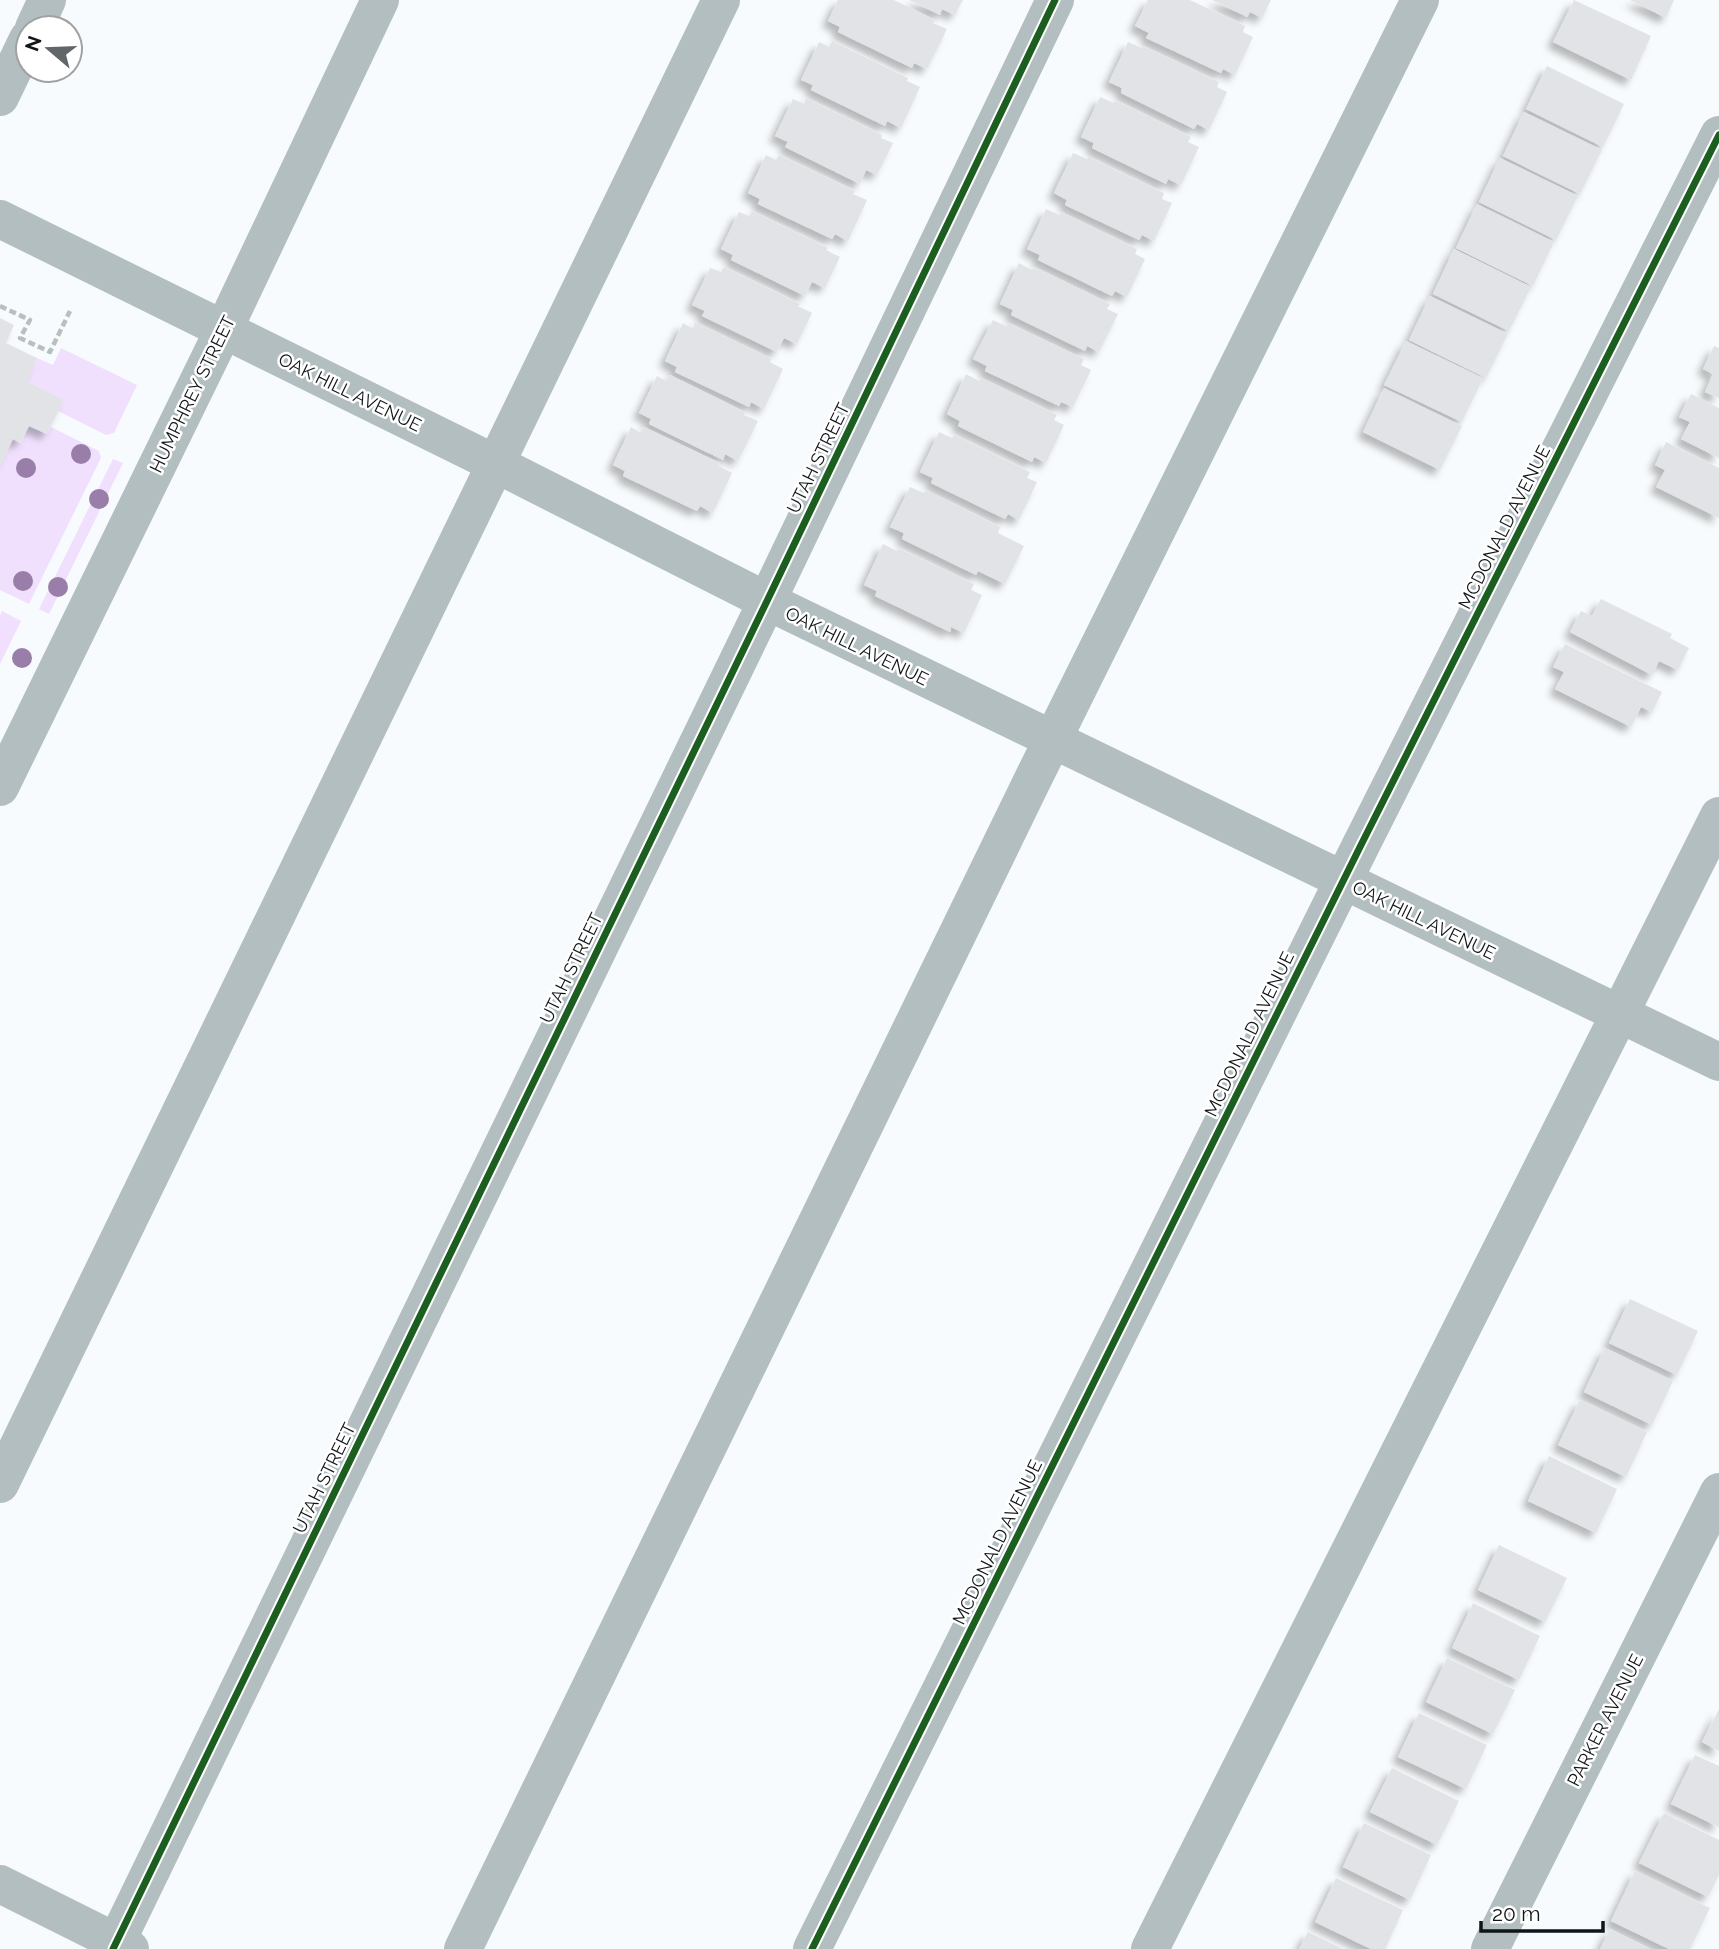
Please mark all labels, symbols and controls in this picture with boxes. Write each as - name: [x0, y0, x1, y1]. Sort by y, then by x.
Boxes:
- north arrow: [14, 14, 84, 84]
- text: N: [20, 33, 46, 54]
- street label: HUMPHREY STREET: [145, 312, 239, 476]
- street label: OAK HILL AVENUE: [275, 348, 425, 436]
- street label: UTAH STREET: [782, 399, 854, 517]
- street label: MCDONALD AVENUE: [1454, 442, 1554, 612]
- street label: OAK HILL AVENUE: [782, 602, 932, 690]
- street label: OAK HILL AVENUE: [1349, 876, 1499, 964]
- street label: UTAH STREET: [535, 909, 607, 1027]
- street label: MCDONALD AVENUE: [1200, 948, 1298, 1120]
- street label: UTAH STREET: [288, 1419, 360, 1537]
- street label: MCDONALD AVENUE: [948, 1456, 1046, 1628]
- street label: PARKER AVENUE: [1563, 1650, 1647, 1789]
- scale bar: [1481, 1890, 1604, 1934]
- text: 20 m: [1492, 1901, 1540, 1926]

